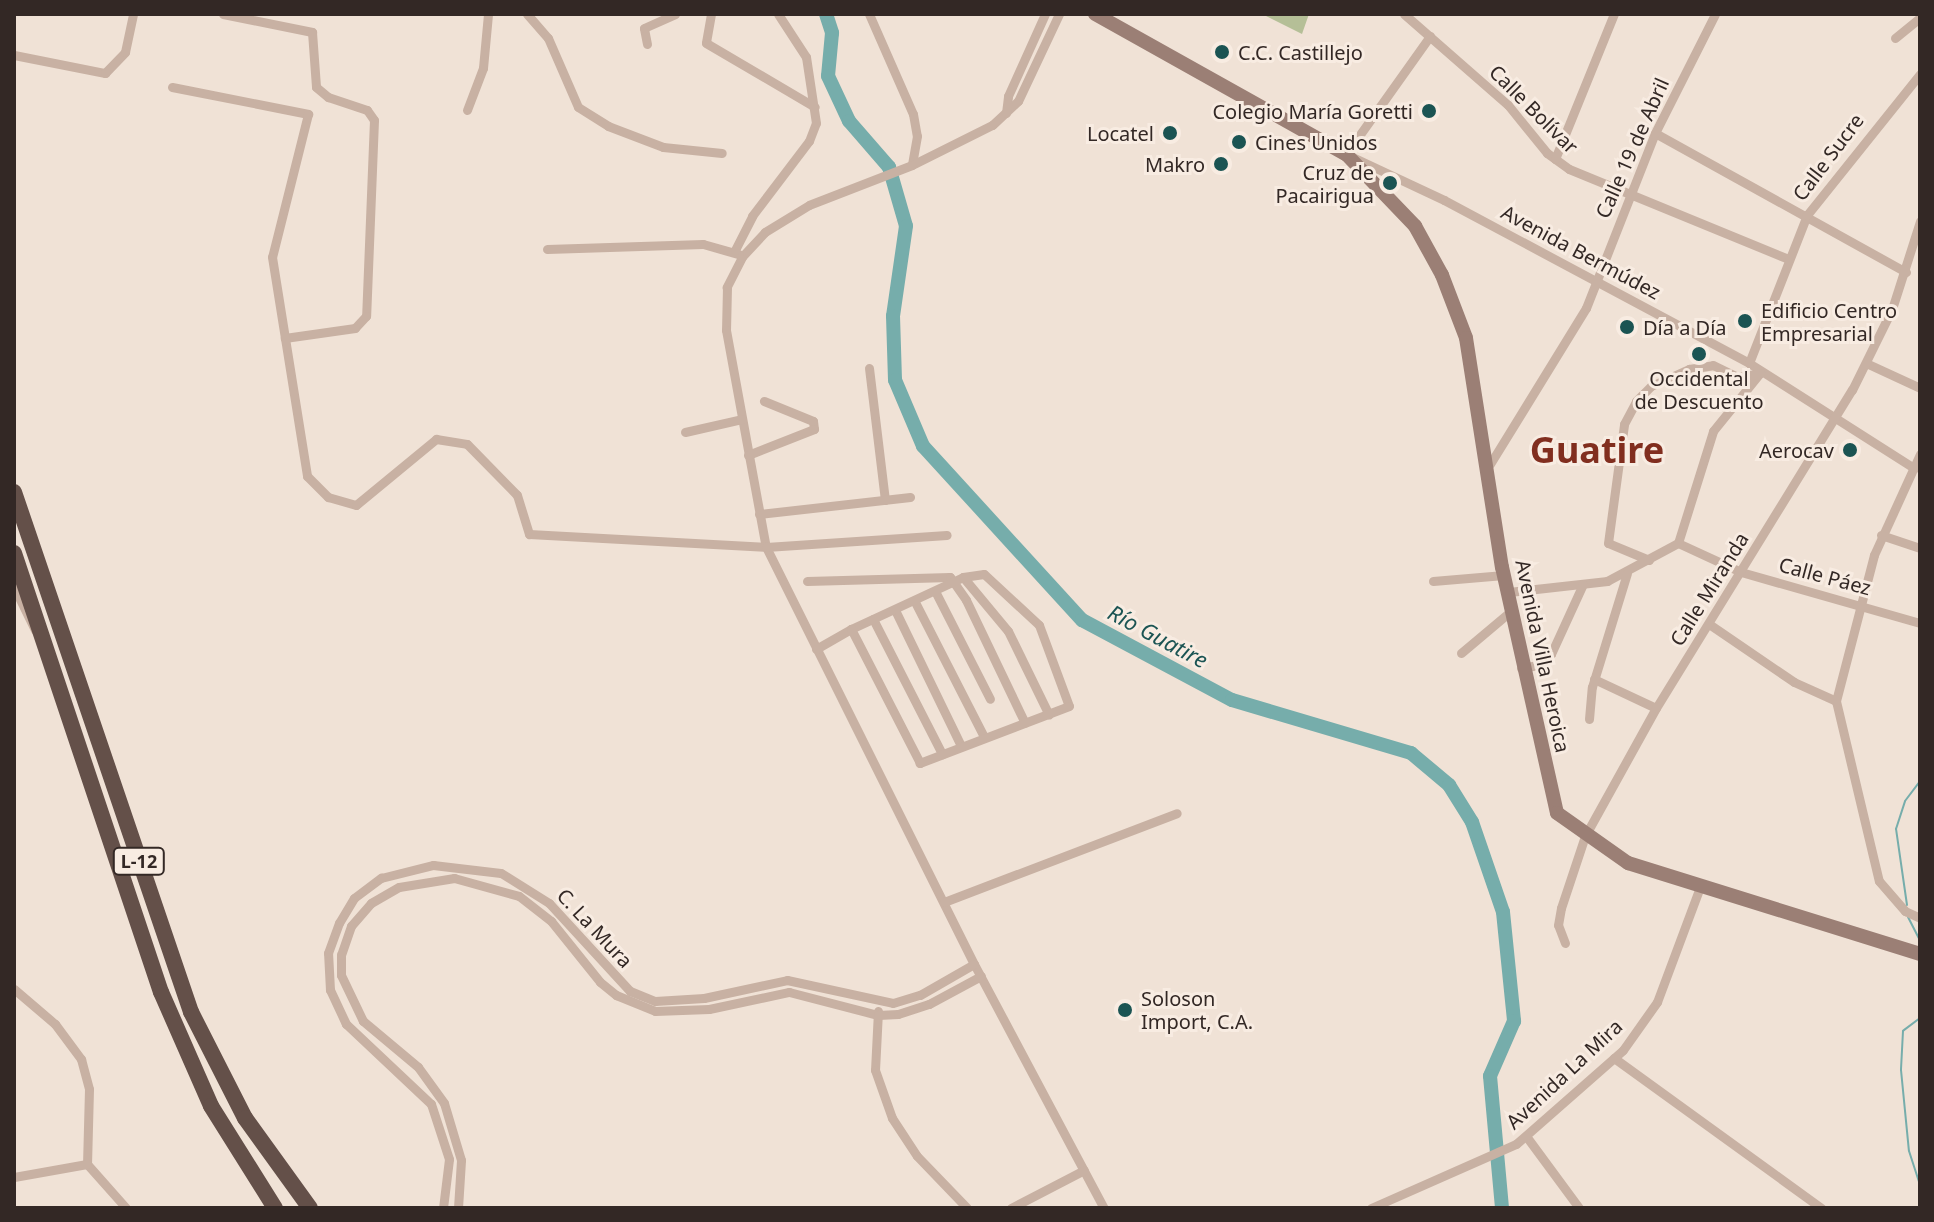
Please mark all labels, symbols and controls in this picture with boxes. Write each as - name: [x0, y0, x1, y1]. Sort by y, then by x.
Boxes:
- place label: C.C. Castillejo: [1238, 40, 1363, 64]
- marker: C.C. Castillejo: [1213, 43, 1231, 61]
- street label: Calle Bolívar: [1485, 60, 1583, 158]
- street label: Calle 19 de Abril: [1590, 74, 1674, 222]
- place label: Colegio María Goretti: [1212, 99, 1413, 123]
- marker: Colegio María Goretti: [1420, 102, 1438, 120]
- street label: Calle Sucre: [1788, 109, 1868, 205]
- place label: Locatel: [1087, 121, 1154, 145]
- marker: Locatel: [1161, 124, 1179, 142]
- place label: Cines Unidos: [1255, 130, 1377, 154]
- marker: Cines Unidos: [1230, 133, 1248, 151]
- place label: Makro: [1145, 152, 1205, 176]
- marker: Makro: [1212, 155, 1230, 173]
- place label: Cruz de Pacairigua: [1275, 160, 1374, 207]
- marker: Cruz de Pacairigua: [1381, 174, 1399, 192]
- street label: Avenida Bermúdez: [1497, 200, 1665, 304]
- place label: Edificio Centro Empresarial: [1761, 298, 1897, 345]
- marker: Edificio Centro Empresarial: [1736, 312, 1754, 330]
- place label: Día a Día: [1643, 315, 1727, 339]
- marker: Día a Día: [1618, 318, 1636, 336]
- marker: Occidental de Descuento: [1690, 345, 1708, 363]
- place label: Occidental de Descuento: [1634, 366, 1764, 413]
- district label: Guatire: [1530, 428, 1664, 472]
- place label: Aerocav: [1759, 438, 1834, 462]
- marker: Aerocav: [1841, 441, 1859, 459]
- street label: Calle Miranda: [1665, 528, 1753, 650]
- street label: Calle Páez: [1776, 552, 1874, 600]
- street label: Avenida Villa Heroica: [1511, 557, 1575, 755]
- water label: Río Guatire: [1104, 599, 1212, 673]
- road number: L-12: [111, 847, 167, 875]
- street label: C. La Mura: [552, 883, 638, 973]
- place label: Soloson Import, C.A.: [1141, 986, 1253, 1033]
- marker: Soloson Import, C.A.: [1116, 1001, 1134, 1019]
- street label: Avenida La Mira: [1501, 1014, 1627, 1134]

